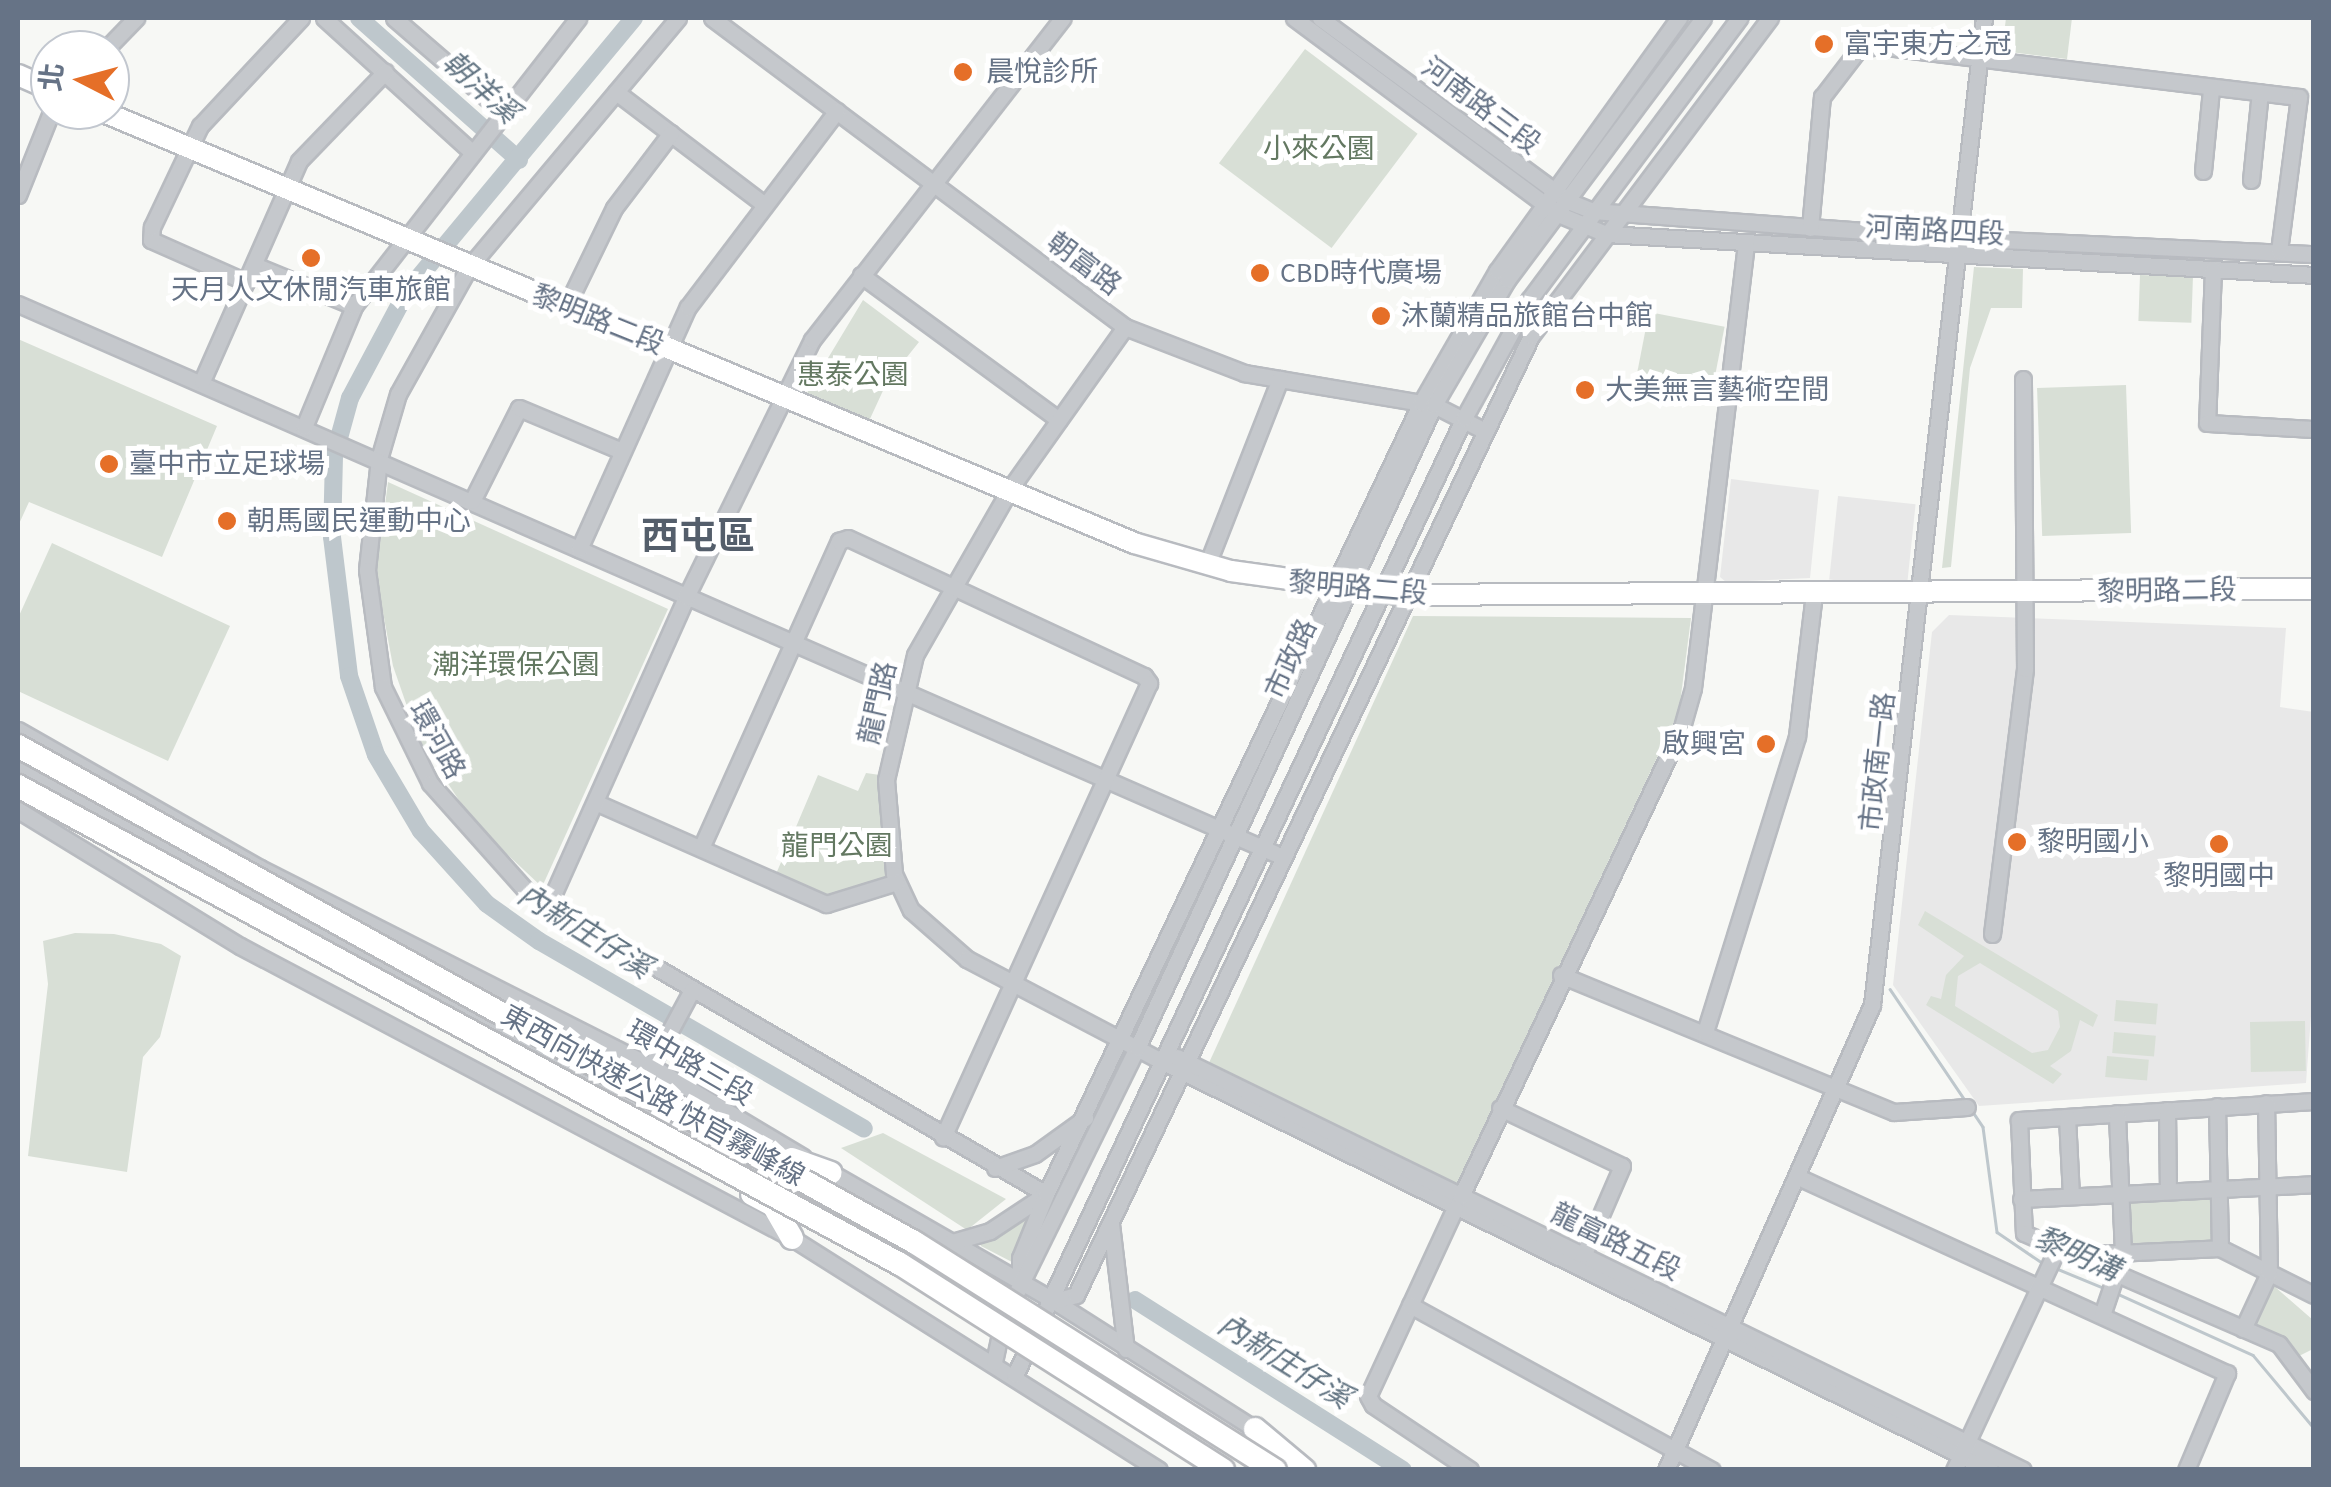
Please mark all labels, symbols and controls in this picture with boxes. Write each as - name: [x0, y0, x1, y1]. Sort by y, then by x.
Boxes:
- place label: 富宇東方之冠: [1844, 27, 2012, 61]
- north arrow: [30, 30, 130, 130]
- marker: 富宇東方之冠: [1813, 33, 1835, 55]
- water label: 朝洋溪: [435, 45, 525, 131]
- street label: 河南路三段: [1415, 50, 1547, 162]
- place label: 晨悅診所: [986, 55, 1098, 89]
- marker: 晨悅診所: [950, 59, 976, 85]
- text: 北: [31, 61, 74, 93]
- park label: 小來公園: [1263, 132, 1375, 166]
- street label: 河南路四段: [1864, 211, 2006, 251]
- street label: 朝富路: [1040, 225, 1128, 303]
- marker: 天月人文休閒汽車旅館: [300, 247, 322, 269]
- place label: CBD時代廣場: [1280, 256, 1442, 290]
- marker: CBD時代廣場: [1249, 262, 1271, 284]
- place label: 天月人文休閒汽車旅館: [171, 273, 451, 307]
- street label: 黎明路二段: [527, 278, 669, 362]
- place label: 沐蘭精品旅館台中館: [1401, 299, 1653, 333]
- marker: 沐蘭精品旅館台中館: [1370, 305, 1392, 327]
- park label: 惠泰公園: [797, 358, 909, 392]
- place label: 大美無言藝術空間: [1605, 373, 1829, 407]
- marker: 大美無言藝術空間: [1574, 379, 1596, 401]
- place label: 臺中市立足球場: [129, 447, 325, 481]
- marker: 臺中市立足球場: [98, 453, 120, 475]
- place label: 朝馬國民運動中心: [247, 504, 471, 538]
- marker: 朝馬國民運動中心: [216, 510, 238, 532]
- district label: 西屯區: [641, 515, 755, 561]
- street label: 黎明路二段: [1287, 565, 1429, 611]
- street label: 黎明路二段: [2097, 573, 2237, 609]
- street label: 市政路: [1258, 614, 1324, 704]
- park label: 潮洋環保公園: [432, 648, 600, 682]
- street label: 龍門路: [852, 658, 904, 748]
- street label: 市政南一路: [1854, 691, 1902, 833]
- street label: 環河路: [402, 695, 472, 785]
- place label: 啟興宮: [1662, 727, 1746, 761]
- marker: 啟興宮: [1755, 733, 1777, 755]
- place label: 黎明國小: [2037, 825, 2149, 859]
- park label: 龍門公園: [781, 829, 893, 863]
- marker: 黎明國小: [2006, 831, 2028, 853]
- marker: 黎明國中: [2208, 833, 2230, 855]
- place label: 黎明國中: [2163, 859, 2275, 893]
- water label: 內新庄仔溪: [511, 877, 657, 987]
- street label: 東西向快速公路 快官霧峰線: [495, 999, 811, 1193]
- street label: 環中路三段: [621, 1013, 759, 1113]
- street label: 龍富路五段: [1546, 1196, 1686, 1288]
- water label: 黎明溝: [2029, 1220, 2125, 1290]
- water label: 內新庄仔溪: [1211, 1307, 1357, 1417]

